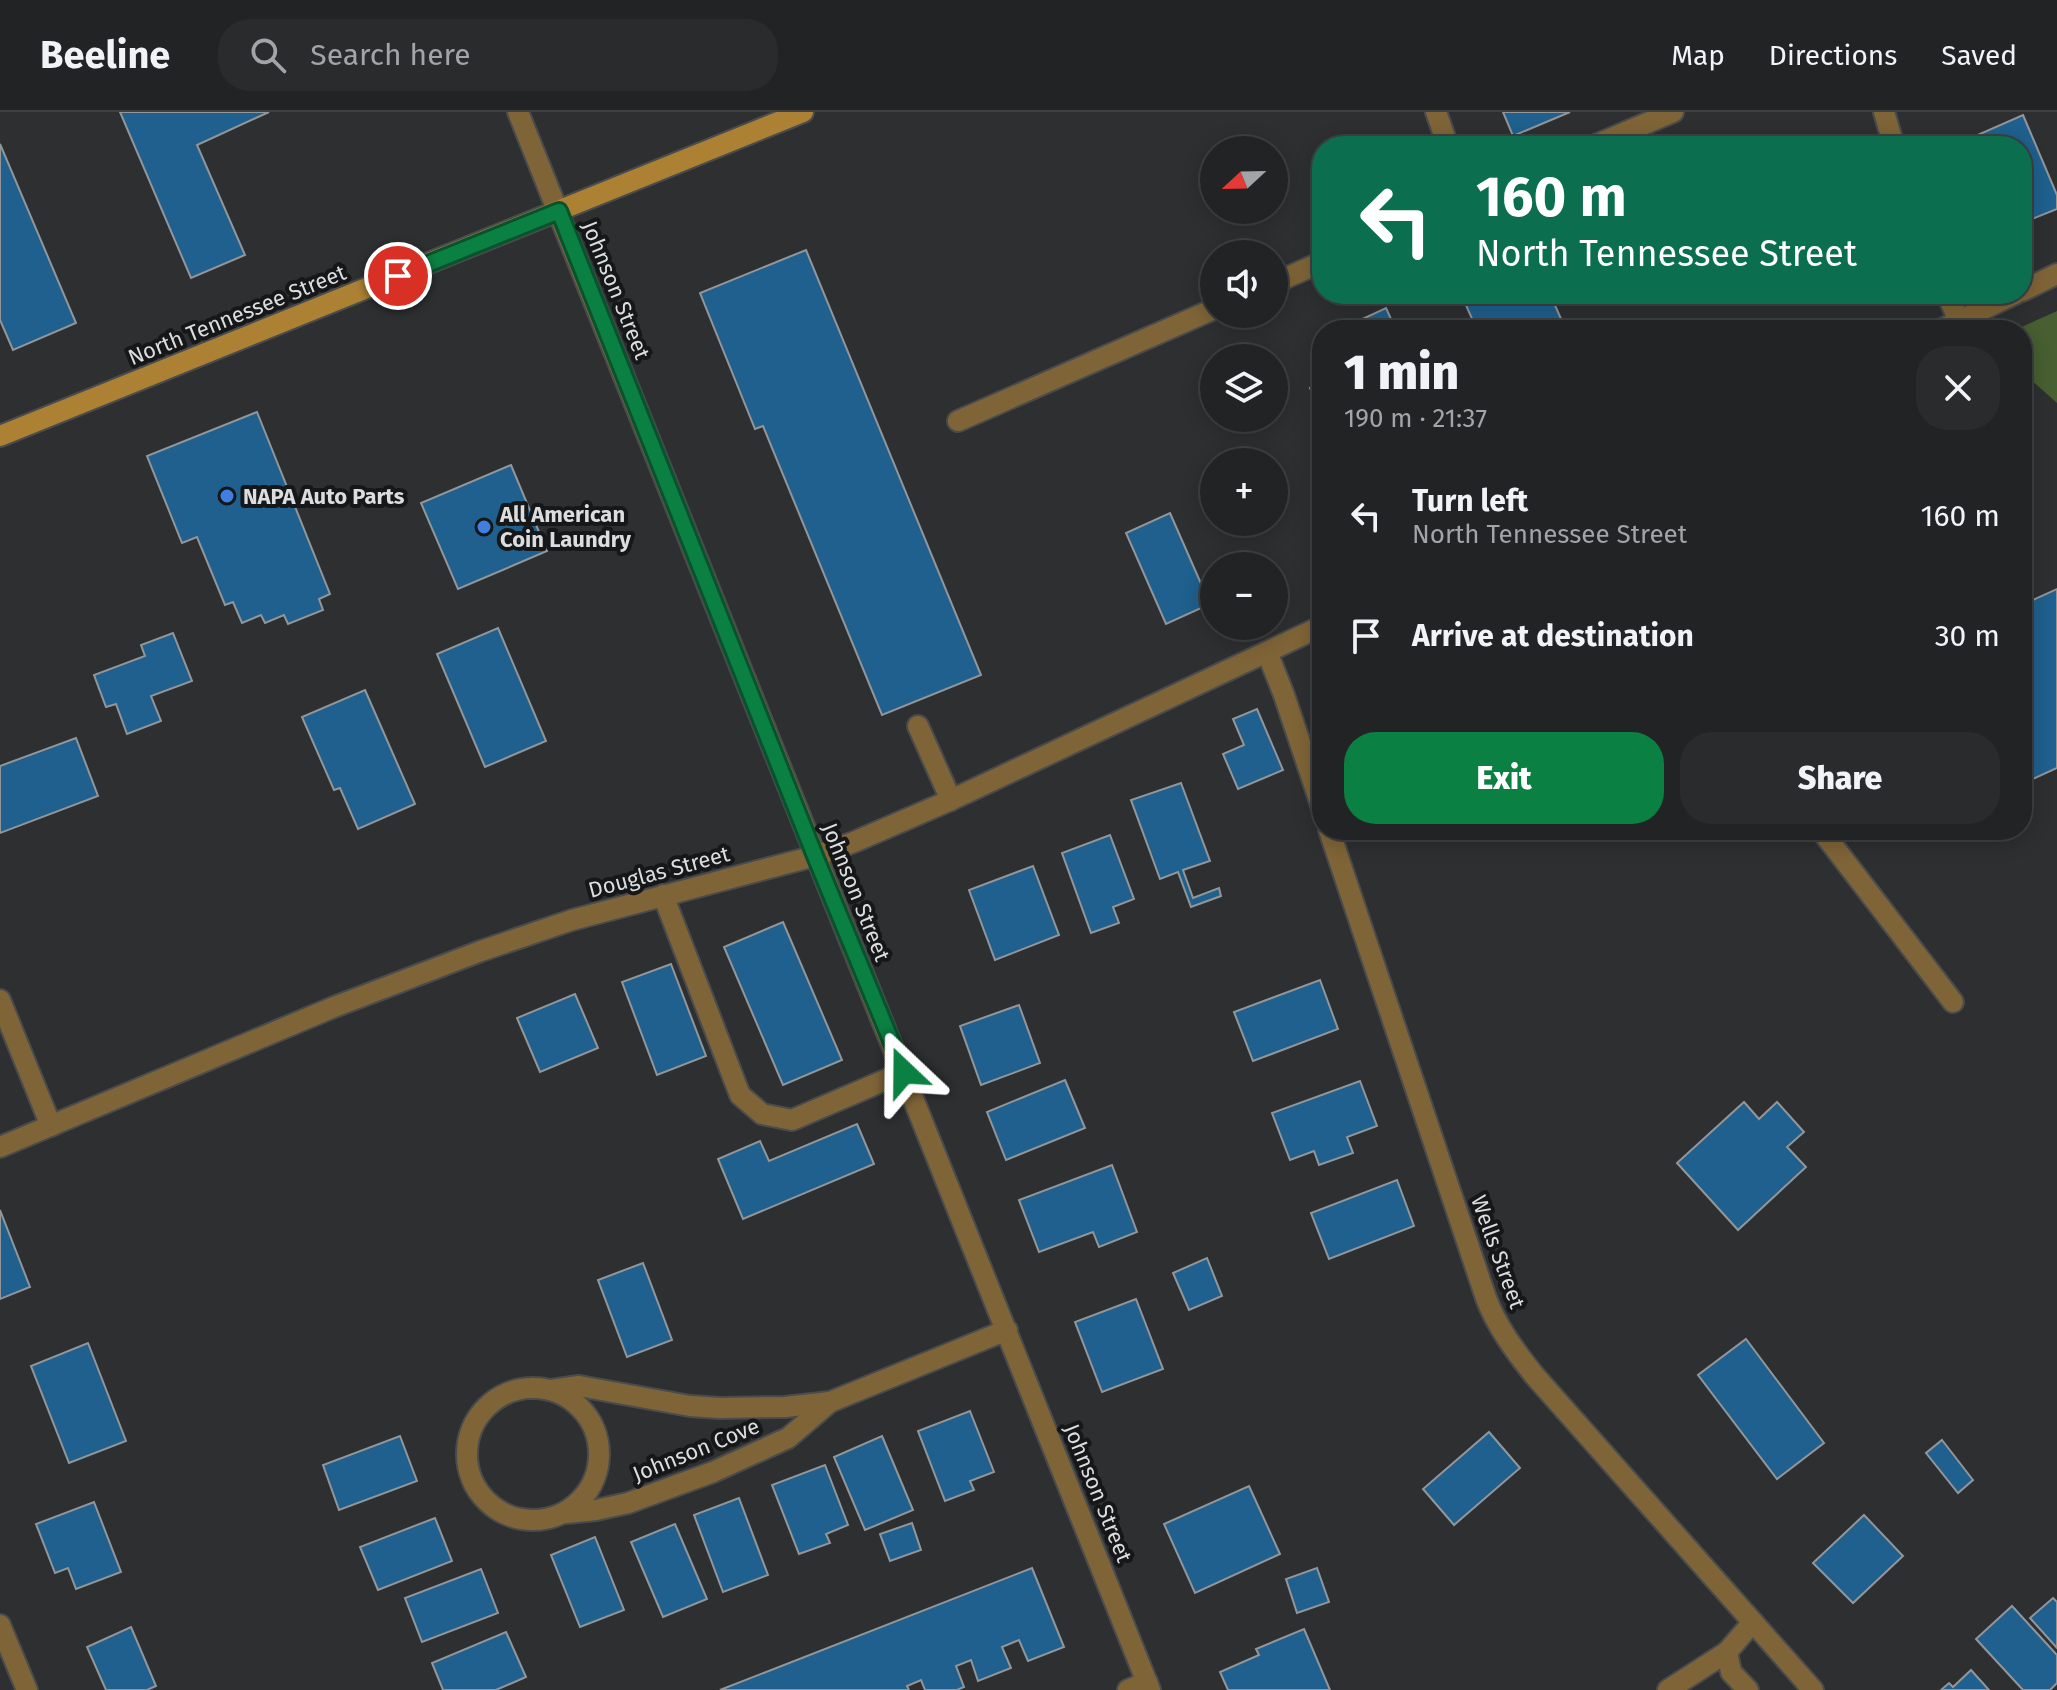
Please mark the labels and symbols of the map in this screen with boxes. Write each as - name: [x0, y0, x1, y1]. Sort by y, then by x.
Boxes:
- north arrow: [1200, 136, 1288, 224]
- street label: Johnson Street: [576, 217, 656, 363]
- pin: [364, 242, 432, 310]
- street label: North Tennessee Street: [124, 259, 350, 371]
- place label: NAPA Auto Parts: [243, 483, 405, 510]
- marker: NAPA Auto Parts: [218, 487, 236, 505]
- place label: All American Coin Laundry: [499, 501, 632, 553]
- marker: All American Coin Laundry: [475, 518, 493, 536]
- street label: Johnson Street: [816, 819, 896, 965]
- street label: Douglas Street: [585, 840, 733, 904]
- position arrow: [862, 1030, 946, 1114]
- street label: Wells Street: [1465, 1192, 1531, 1312]
- street label: Johnson Cove: [629, 1412, 763, 1488]
- street label: Johnson Street: [1058, 1420, 1138, 1566]

